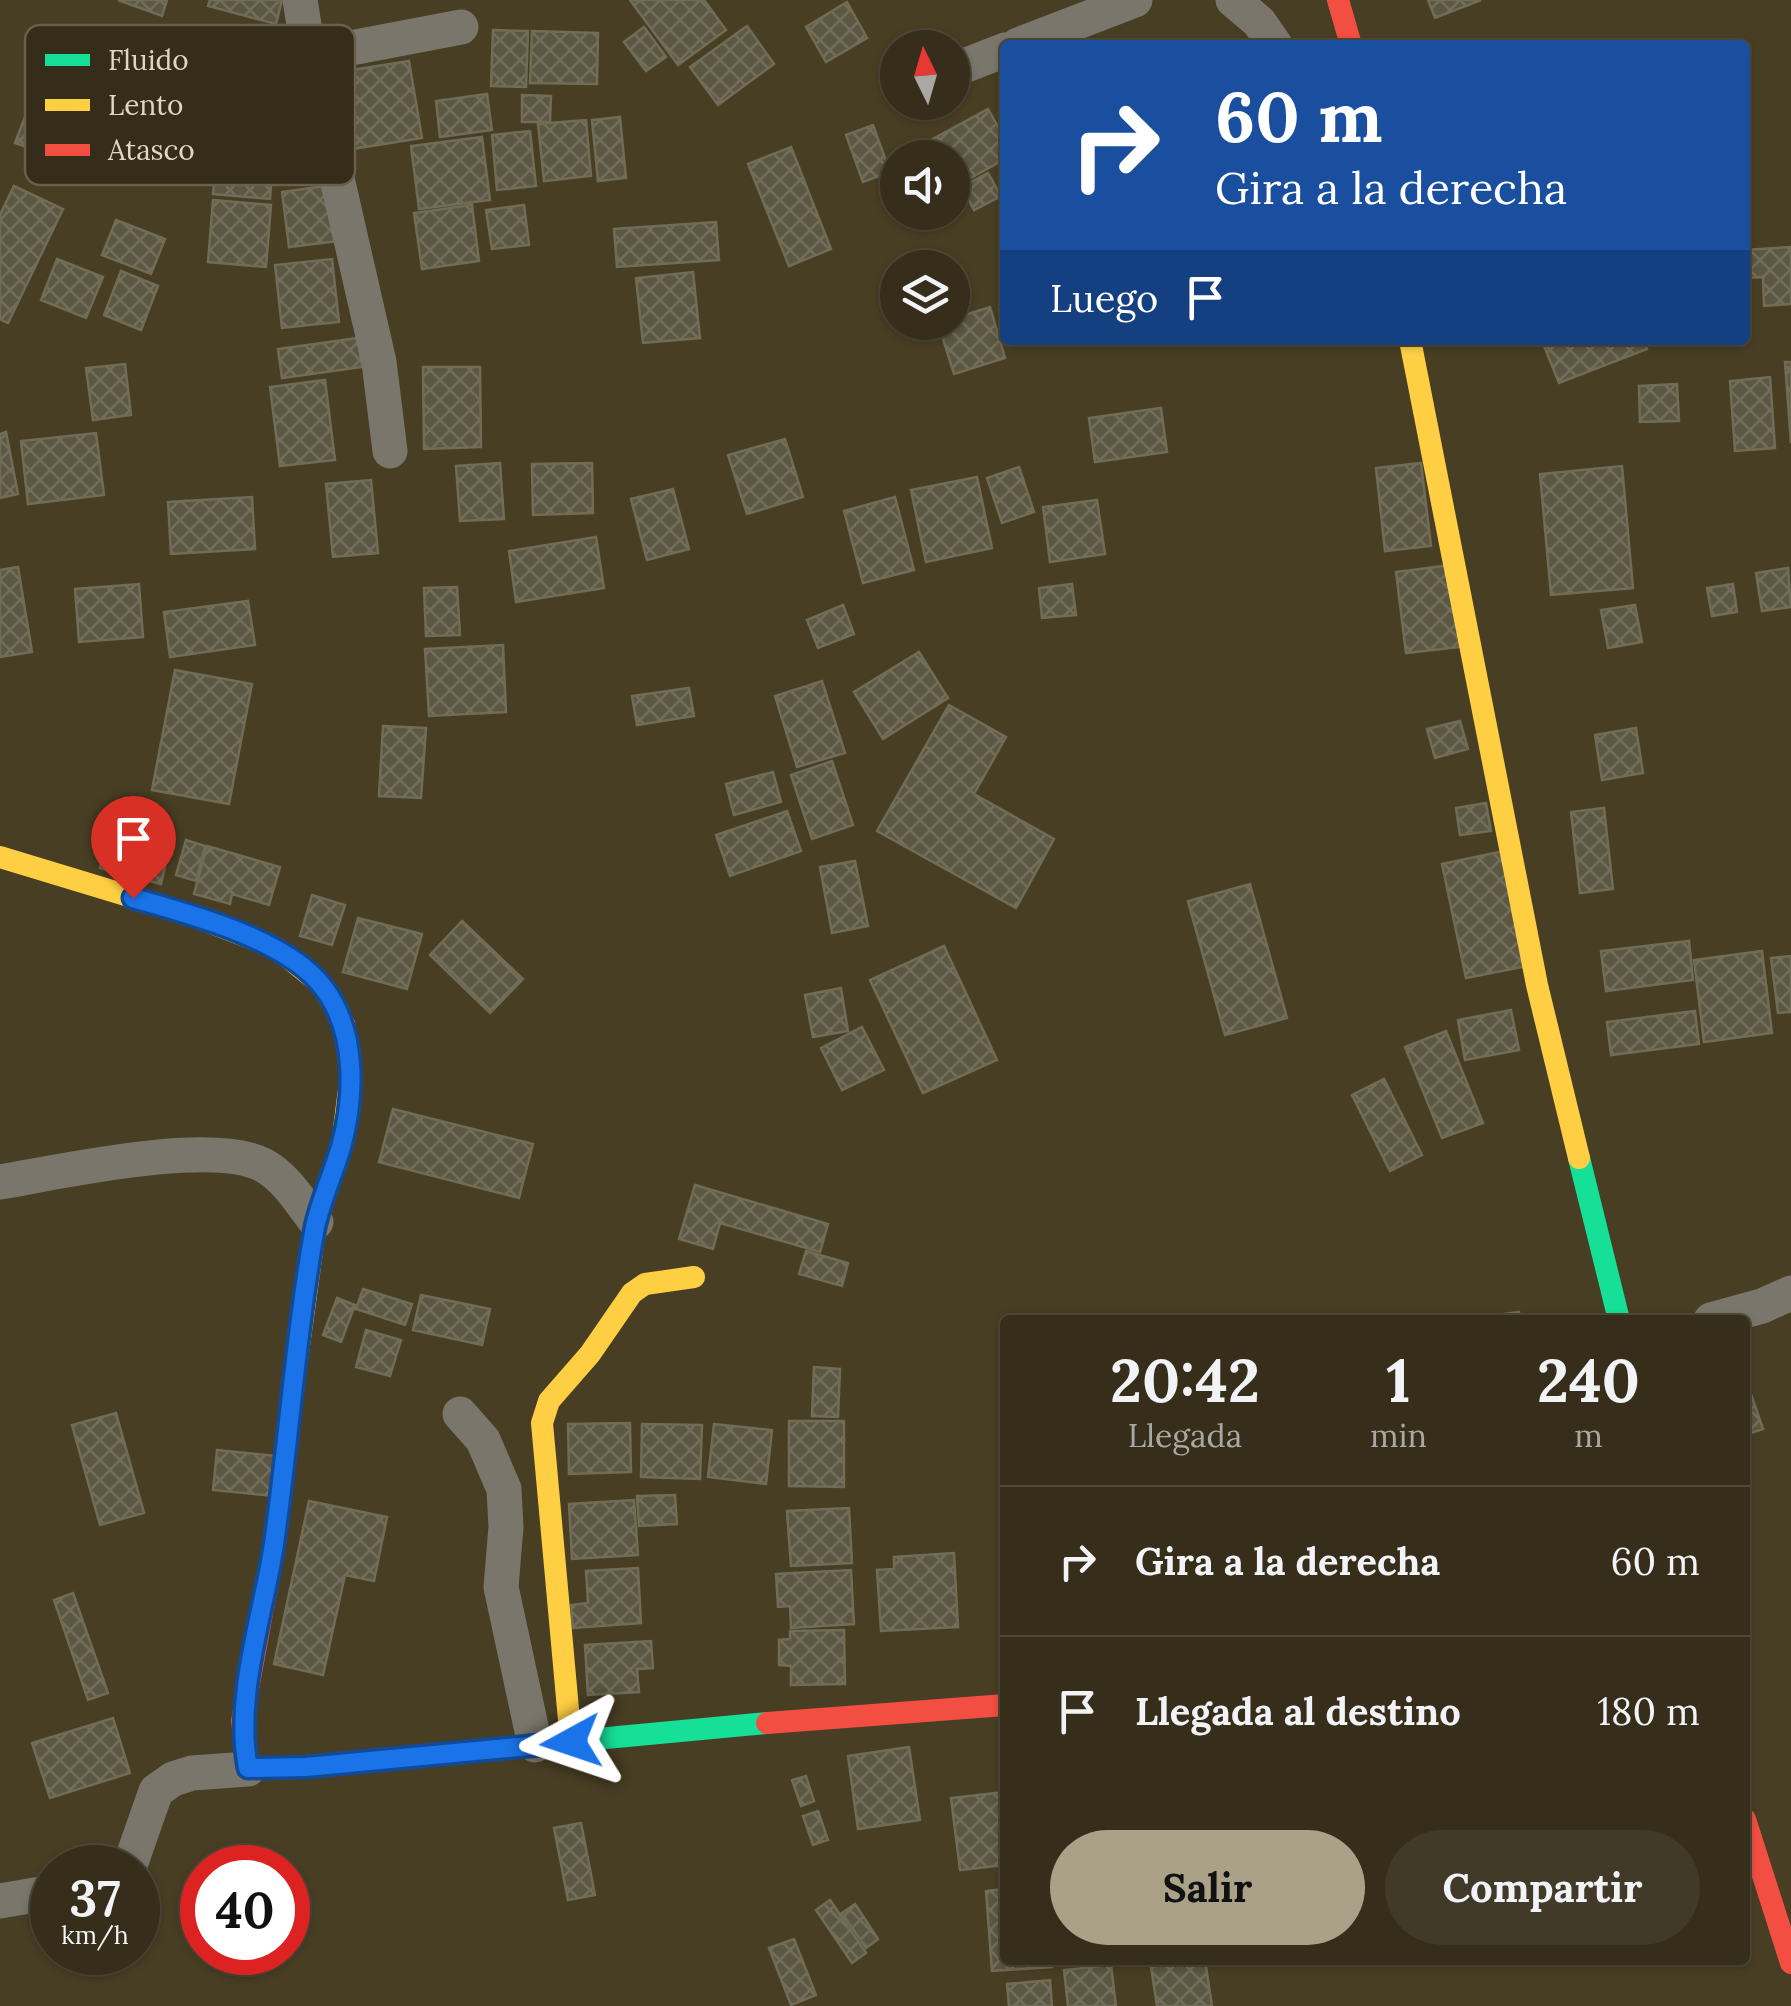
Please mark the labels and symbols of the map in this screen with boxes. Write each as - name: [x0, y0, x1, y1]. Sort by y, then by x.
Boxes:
- legend: [25, 25, 355, 185]
- north arrow: [880, 30, 970, 120]
- text: Fluido: [108, 42, 189, 78]
- text: Lento: [108, 87, 183, 123]
- text: Atasco: [107, 132, 195, 168]
- pin: [91, 796, 176, 899]
- position arrow: [519, 1690, 623, 1794]
- speed limit sign: 40: [180, 1845, 310, 1975]

